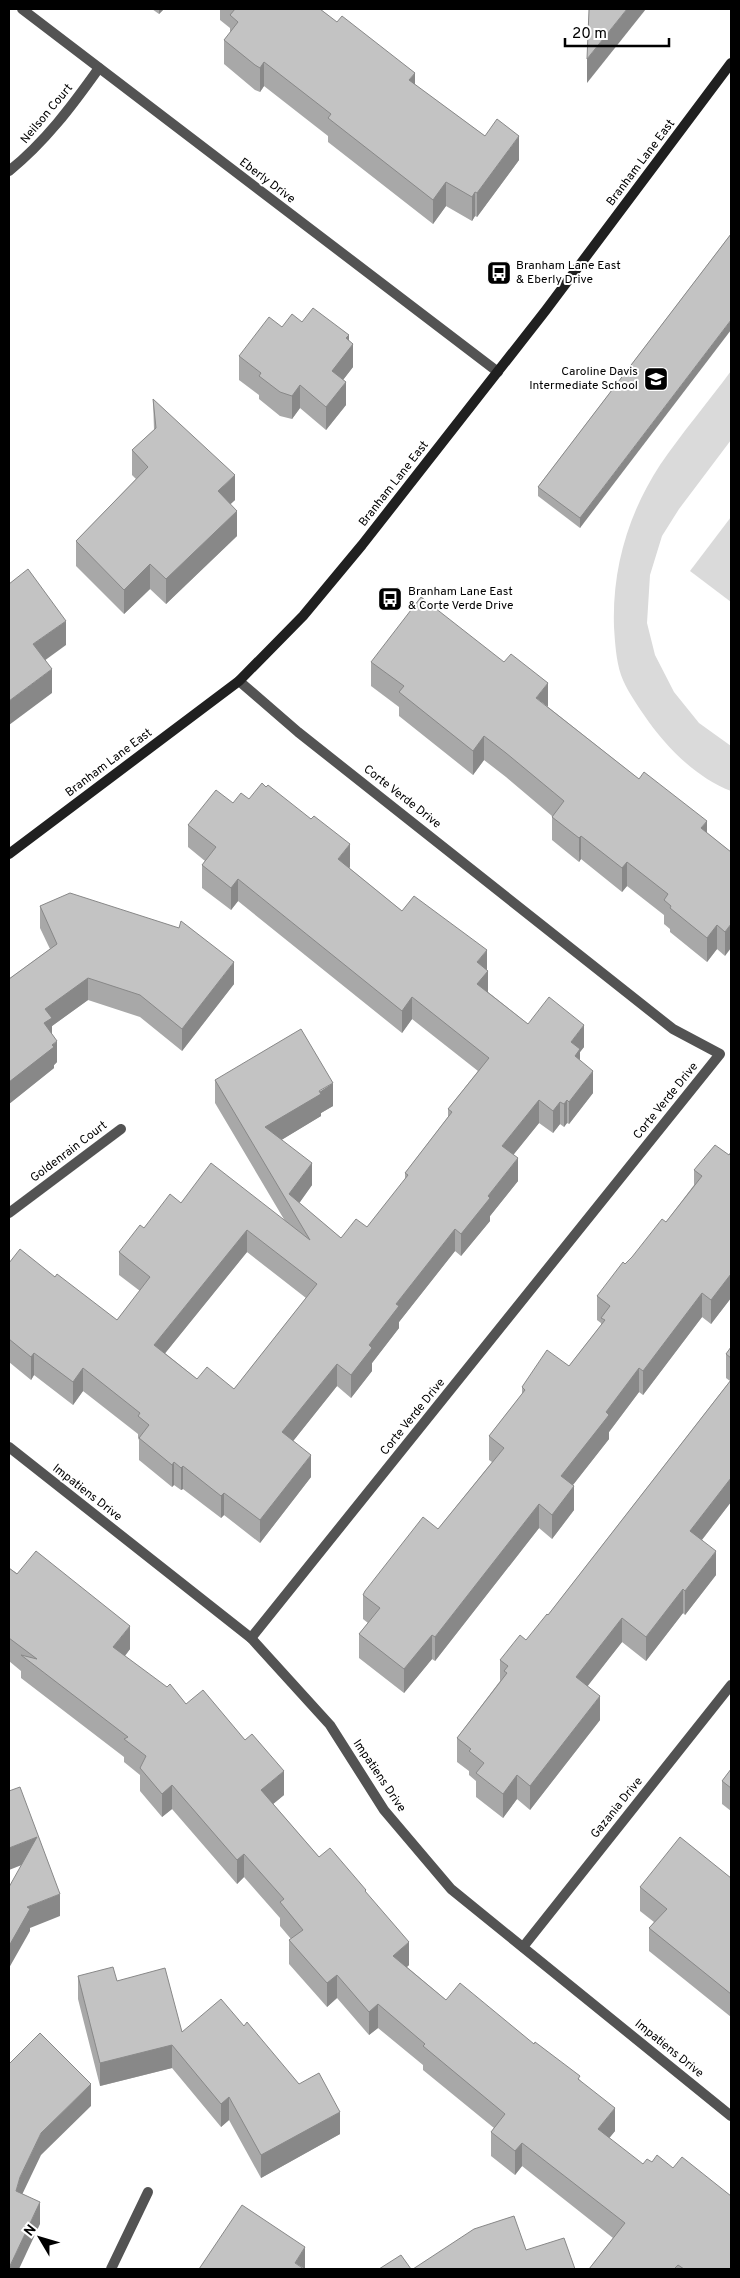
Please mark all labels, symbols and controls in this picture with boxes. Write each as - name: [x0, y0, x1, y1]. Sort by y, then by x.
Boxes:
- scale bar: [565, 15, 669, 47]
- text: 20 m: [572, 25, 607, 44]
- street label: Neilson Court: [17, 81, 77, 147]
- street label: Branham Lane East: [603, 116, 679, 210]
- street label: Eberly Drive: [236, 155, 298, 207]
- place label: Branham Lane East & Eberly Drive: [516, 258, 621, 288]
- bus stop icon: Branham Lane East & Eberly Drive: [486, 260, 512, 286]
- place label: Caroline Davis Intermediate School: [529, 364, 638, 394]
- school or university icon: Caroline Davis Intermediate School: [643, 366, 669, 392]
- street label: Branham Lane East: [355, 438, 433, 530]
- place label: Branham Lane East & Corte Verde Drive: [408, 584, 514, 614]
- bus stop icon: Branham Lane East & Corte Verde Drive: [377, 586, 403, 612]
- street label: Branham Lane East: [62, 725, 156, 801]
- street label: Corte Verde Drive: [360, 762, 444, 832]
- street label: Corte Verde Drive: [630, 1059, 702, 1143]
- street label: Goldenrain Court: [27, 1118, 111, 1186]
- street label: Corte Verde Drive: [377, 1375, 449, 1459]
- street label: Impatiens Drive: [49, 1461, 125, 1525]
- street label: Impatiens Drive: [349, 1737, 409, 1815]
- street label: Gazania Drive: [587, 1774, 647, 1842]
- street label: Impatiens Drive: [631, 2016, 707, 2082]
- north arrow: [15, 2213, 65, 2263]
- text: N: [21, 2222, 41, 2240]

